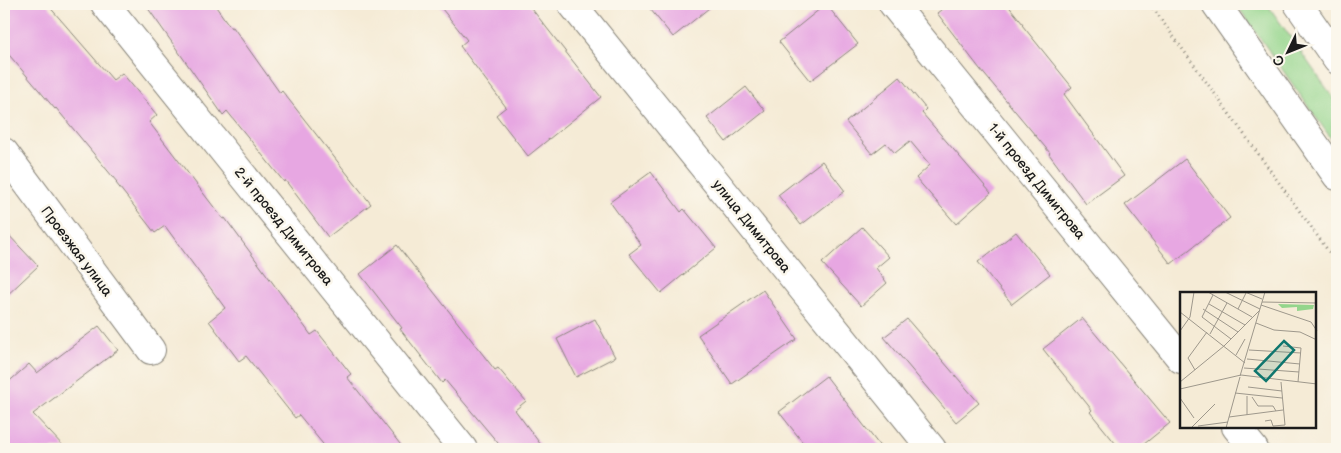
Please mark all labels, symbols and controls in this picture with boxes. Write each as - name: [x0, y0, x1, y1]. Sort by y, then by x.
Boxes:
- north arrow: [1264, 28, 1314, 78]
- text: С: [1269, 51, 1288, 70]
- street label: 1-й проезд Димитрова: [985, 120, 1089, 243]
- street label: 2-й проезд Димитрова: [231, 164, 337, 289]
- street label: улица Димитрова: [709, 176, 795, 277]
- street label: Проезжая улица: [37, 203, 116, 300]
- inset map: [1180, 292, 1316, 428]

